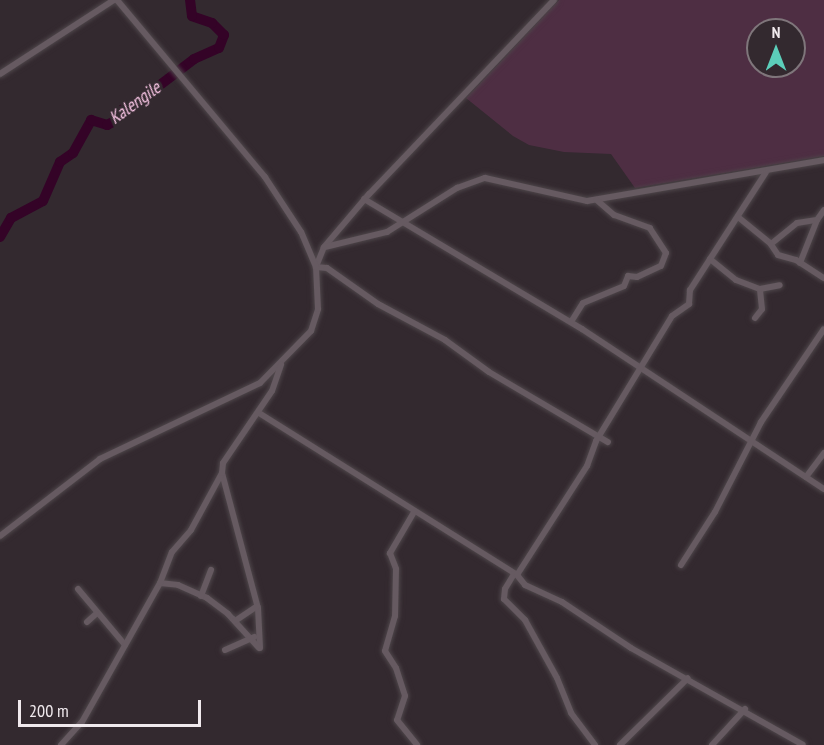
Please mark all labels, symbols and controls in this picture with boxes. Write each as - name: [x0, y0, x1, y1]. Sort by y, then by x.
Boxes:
- north arrow: [746, 18, 806, 78]
- text: N: [772, 22, 780, 42]
- water label: Kalengile: [105, 77, 165, 129]
- scale bar: [21, 688, 204, 726]
- text: 200 m: [29, 699, 69, 722]

